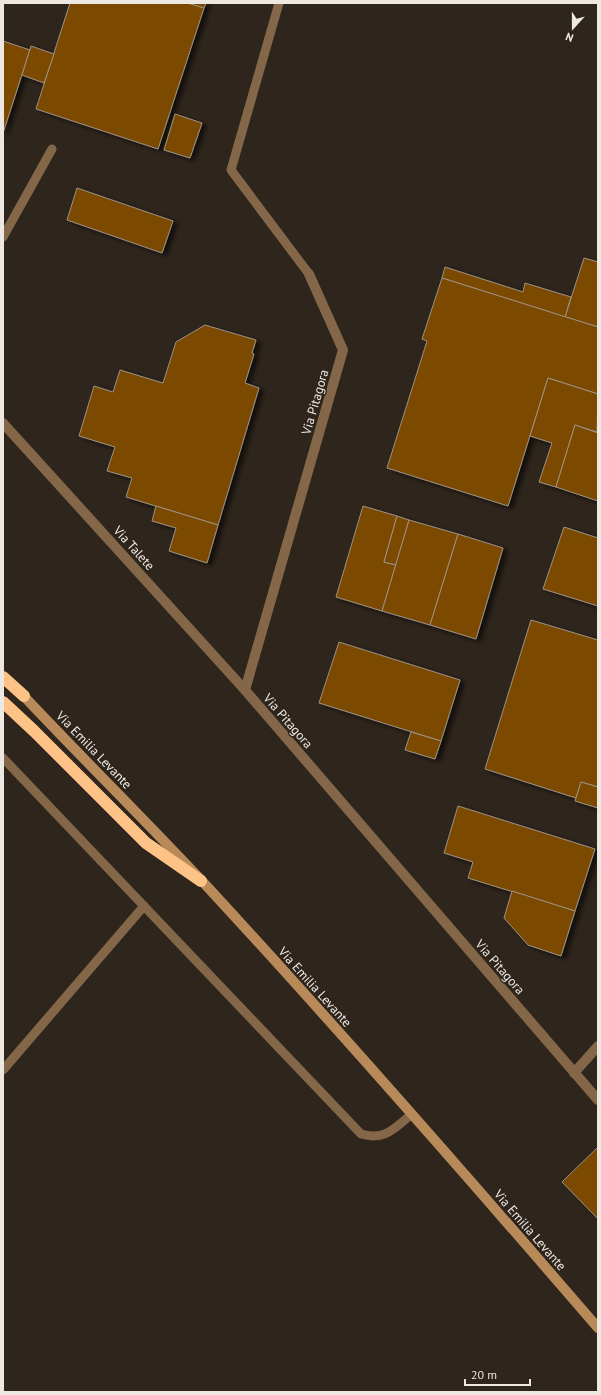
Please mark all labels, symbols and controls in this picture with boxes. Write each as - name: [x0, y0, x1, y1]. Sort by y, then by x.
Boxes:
- north arrow: [553, 8, 593, 48]
- text: N: [564, 30, 575, 45]
- street label: Via Pitagora: [297, 367, 332, 438]
- street label: Via Talete: [109, 522, 158, 574]
- street label: Via Pitagora: [259, 689, 316, 752]
- street label: Via Emilia Levante: [52, 707, 136, 793]
- street label: Via Pitagora: [471, 935, 528, 998]
- street label: Via Emilia Levante: [274, 943, 355, 1031]
- street label: Via Emilia Levante: [489, 1185, 570, 1274]
- scale bar: [465, 1361, 530, 1387]
- text: 20 m: [471, 1367, 497, 1382]

